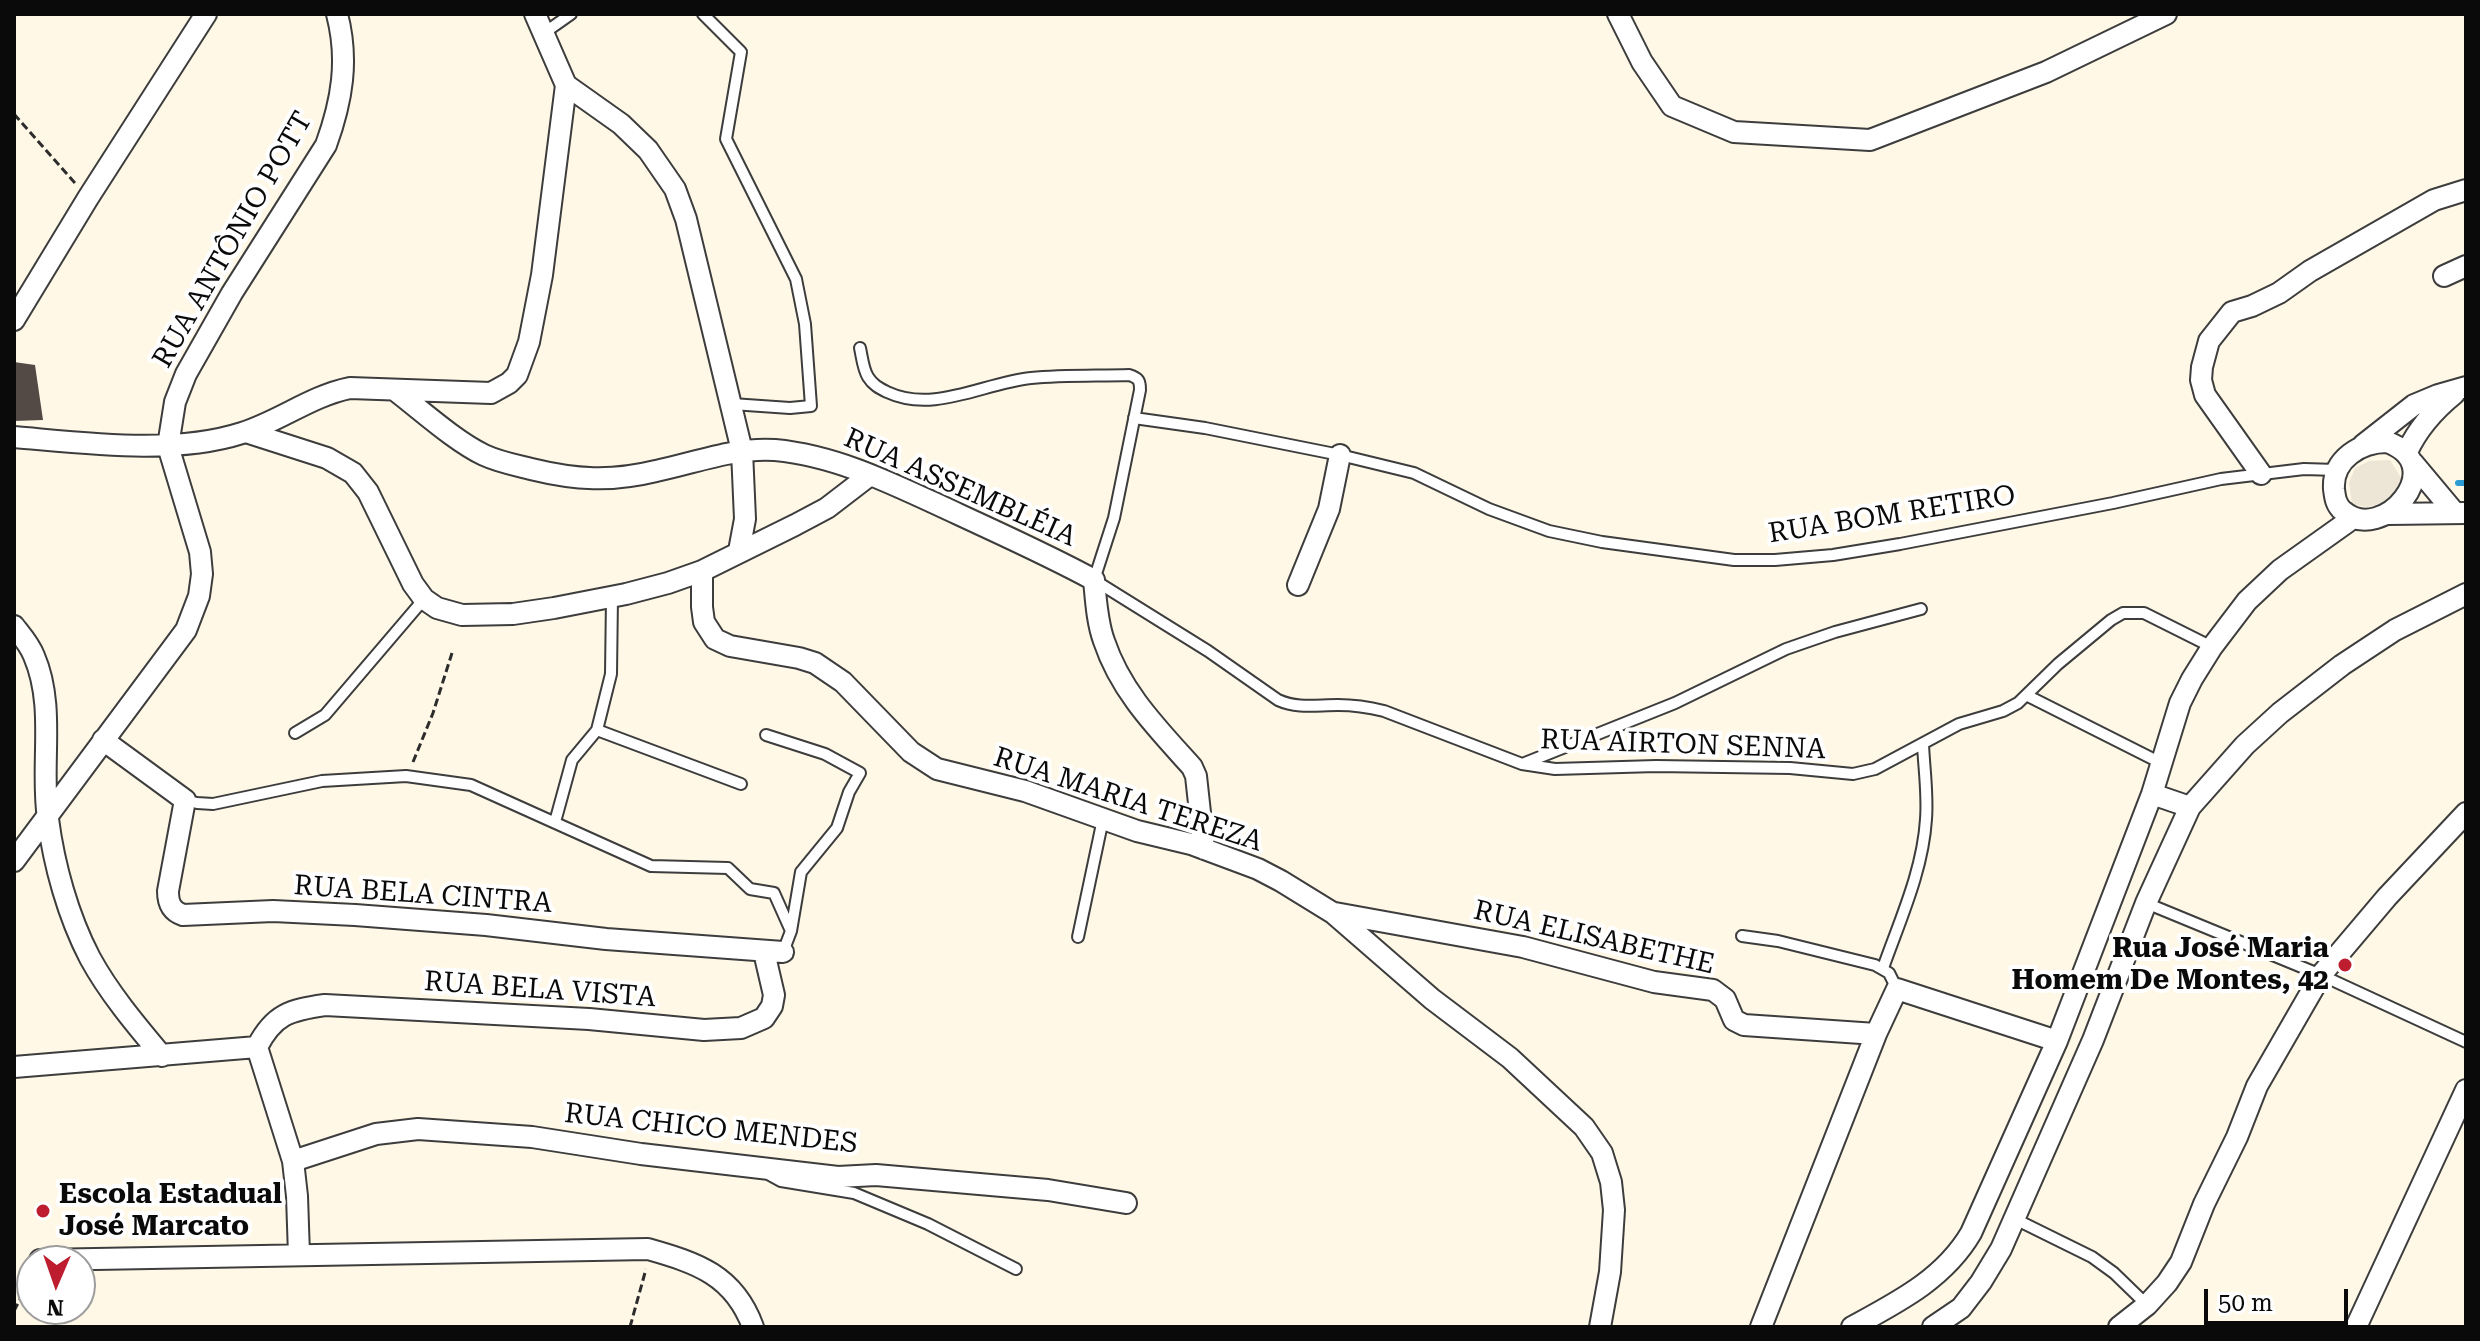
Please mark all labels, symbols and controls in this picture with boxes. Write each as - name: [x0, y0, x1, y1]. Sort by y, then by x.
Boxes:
- street label: RUA ANTÔNIO POTT: [146, 106, 320, 374]
- street label: RUA ASSEMBLÉIA: [839, 422, 1081, 554]
- street label: RUA BOM RETIRO: [1766, 479, 2018, 551]
- street label: RUA AIRTON SENNA: [1540, 723, 1826, 767]
- street label: RUA MARIA TEREZA: [989, 741, 1267, 859]
- street label: RUA BELA CINTRA: [293, 869, 553, 921]
- street label: RUA ELISABETHE: [1470, 894, 1718, 982]
- place label: Rua José Maria Homem De Montes, 42: [2012, 932, 2329, 998]
- marker: Rua José Maria Homem De Montes, 42: [2336, 956, 2354, 974]
- street label: RUA BELA VISTA: [423, 965, 657, 1015]
- street label: RUA CHICO MENDES: [563, 1097, 859, 1161]
- place label: Escola Estadual José Marcato: [59, 1178, 282, 1244]
- marker: Escola Estadual José Marcato: [34, 1202, 52, 1220]
- north arrow: [16, 1245, 96, 1325]
- scale bar: [2208, 1273, 2352, 1323]
- text: 50 m: [2218, 1289, 2273, 1317]
- text: N: [46, 1295, 64, 1320]

